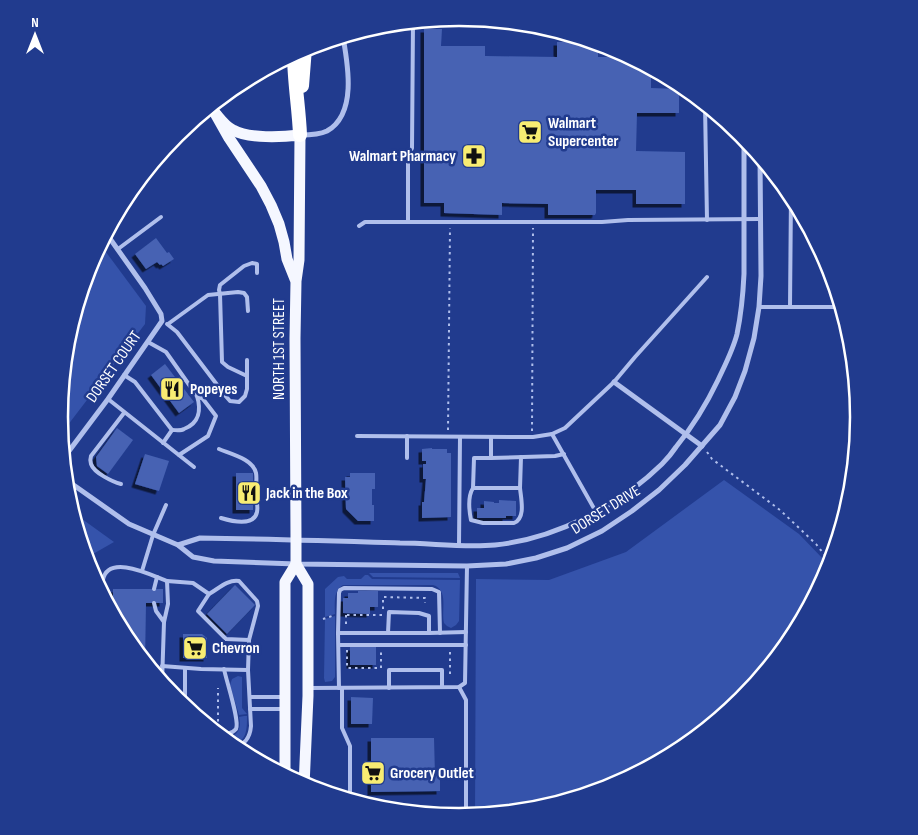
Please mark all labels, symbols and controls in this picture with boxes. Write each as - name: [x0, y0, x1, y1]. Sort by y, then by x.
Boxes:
- north arrow: [10, 10, 60, 60]
- text: N: [31, 14, 39, 31]
- place label: Walmart Supercenter: [548, 114, 619, 151]
- supermarket icon: Walmart Supercenter: [517, 119, 543, 145]
- pharmacy icon: Walmart Pharmacy: [461, 143, 487, 169]
- place label: Walmart Pharmacy: [349, 147, 456, 166]
- street label: NORTH 1ST STREET: [270, 297, 289, 400]
- street label: DORSET COURT: [82, 327, 146, 406]
- restaurant icon: Popeyes: [159, 376, 185, 402]
- place label: Popeyes: [190, 380, 237, 399]
- restaurant icon: Jack in the Box: [236, 480, 262, 506]
- street label: DORSET DRIVE: [568, 481, 644, 539]
- place label: Jack in the Box: [265, 484, 348, 503]
- supermarket icon: Chevron: [182, 635, 208, 661]
- place label: Chevron: [212, 639, 260, 658]
- supermarket icon: Grocery Outlet: [360, 760, 386, 786]
- place label: Grocery Outlet: [390, 764, 474, 783]

